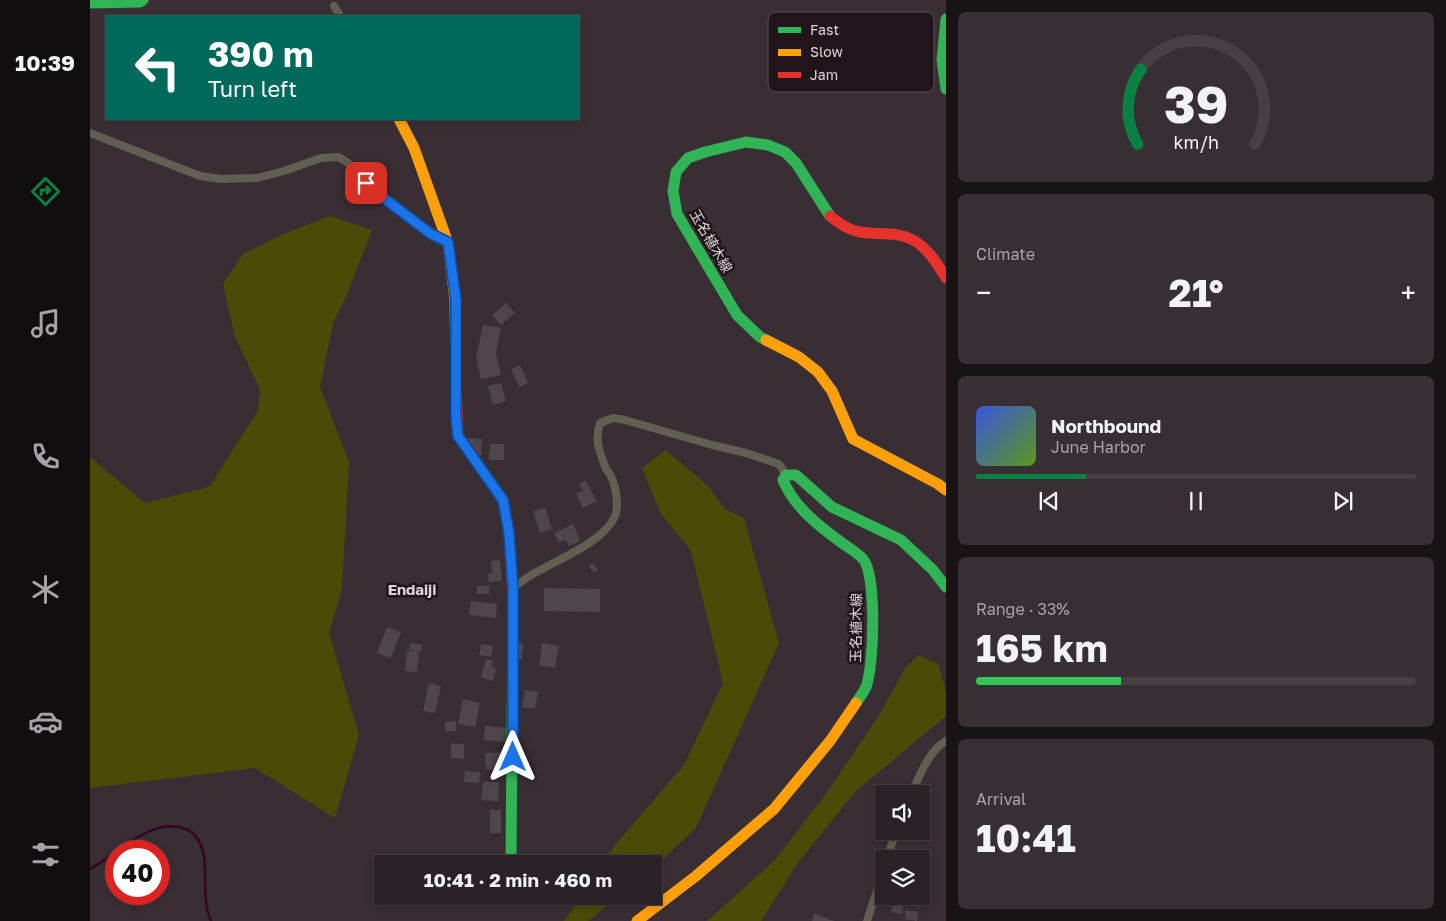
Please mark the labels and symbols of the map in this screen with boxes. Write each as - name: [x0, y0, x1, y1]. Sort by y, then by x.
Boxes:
- legend: [768, 12, 934, 92]
- text: Fast: [810, 21, 839, 38]
- text: Slow: [810, 43, 843, 60]
- text: Jam: [810, 66, 838, 83]
- pin: [345, 162, 387, 204]
- street label: 玉名植木線: [687, 206, 736, 275]
- district label: Endaiji: [388, 580, 436, 598]
- street label: 玉名植木線: [846, 593, 865, 663]
- position arrow: [486, 730, 538, 782]
- speed limit sign: 40: [105, 840, 170, 905]

